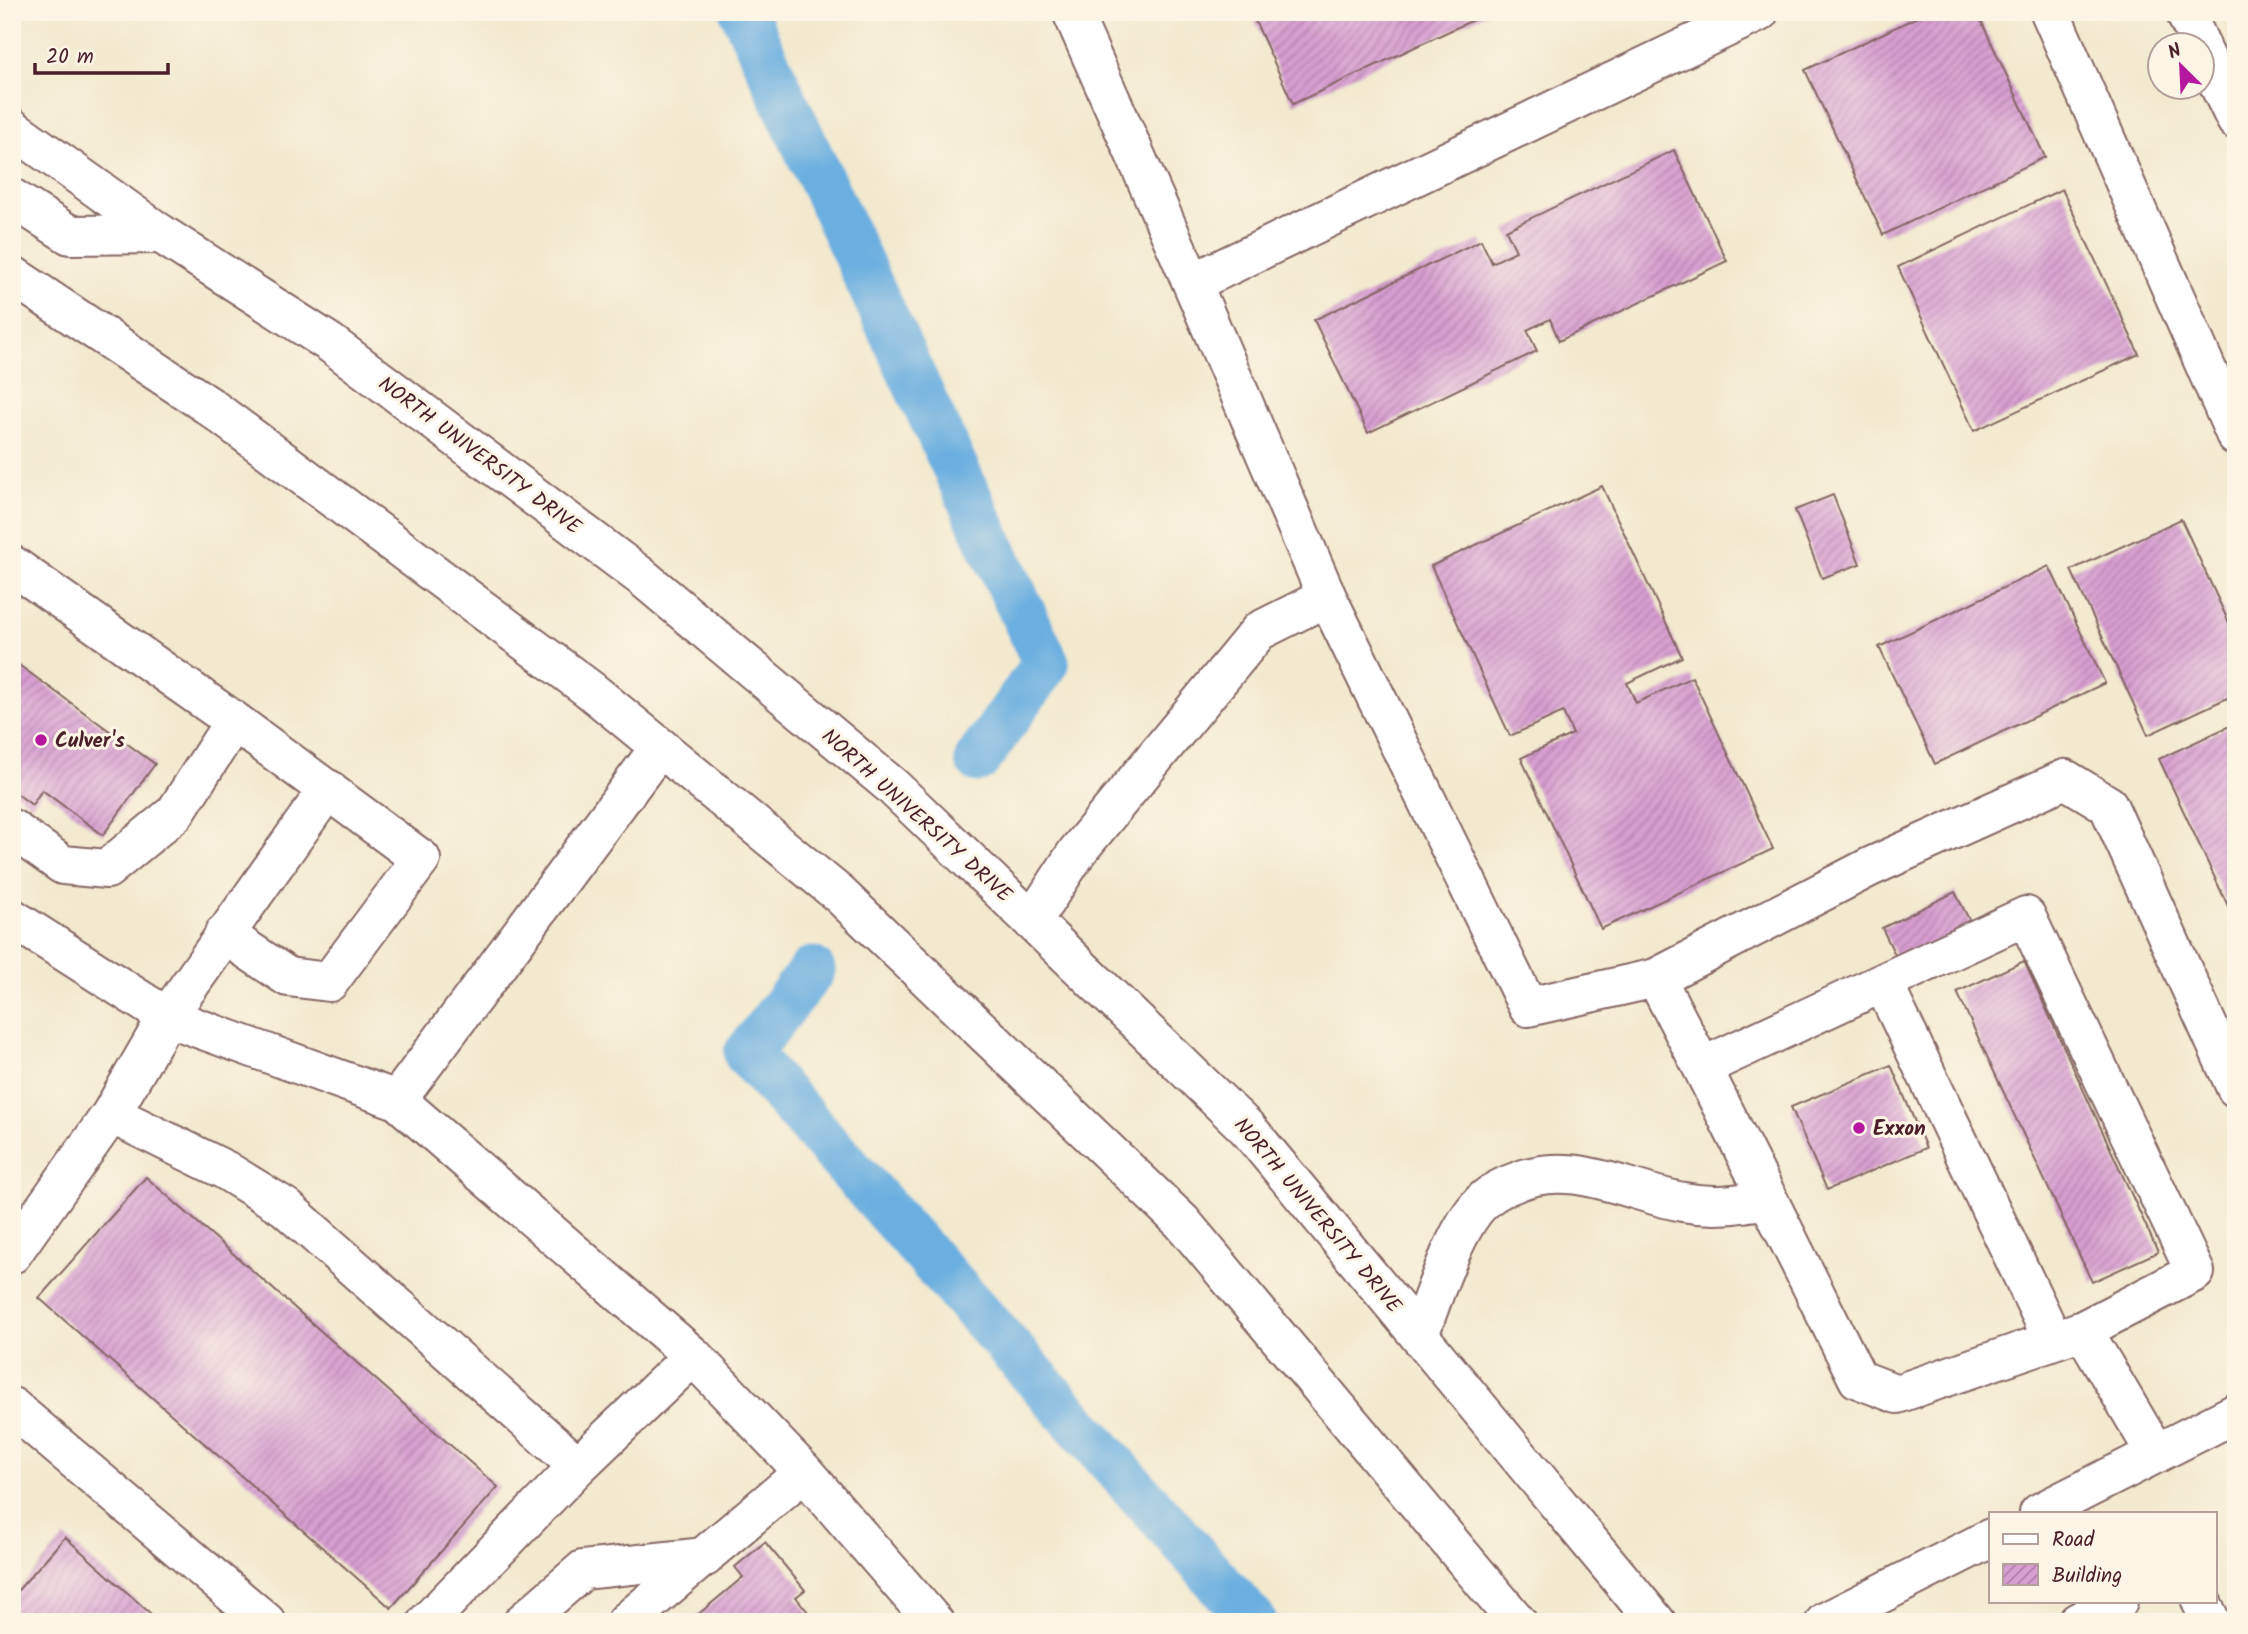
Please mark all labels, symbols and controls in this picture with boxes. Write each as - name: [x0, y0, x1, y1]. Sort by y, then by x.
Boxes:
- scale bar: [35, 32, 168, 76]
- north arrow: [2146, 32, 2216, 102]
- text: N: [2163, 36, 2186, 68]
- text: 20 m: [46, 41, 94, 74]
- street label: NORTH UNIVERSITY DRIVE: [370, 369, 588, 544]
- street label: NORTH UNIVERSITY DRIVE: [813, 721, 1019, 912]
- place label: Culver's: [55, 725, 125, 758]
- marker: Culver's: [33, 732, 49, 748]
- street label: NORTH UNIVERSITY DRIVE: [1225, 1111, 1409, 1322]
- place label: Exxon: [1873, 1113, 1926, 1146]
- marker: Exxon: [1851, 1120, 1867, 1136]
- legend: [1989, 1512, 2216, 1602]
- text: Road: [2052, 1524, 2095, 1557]
- text: Building: [2052, 1560, 2122, 1593]

